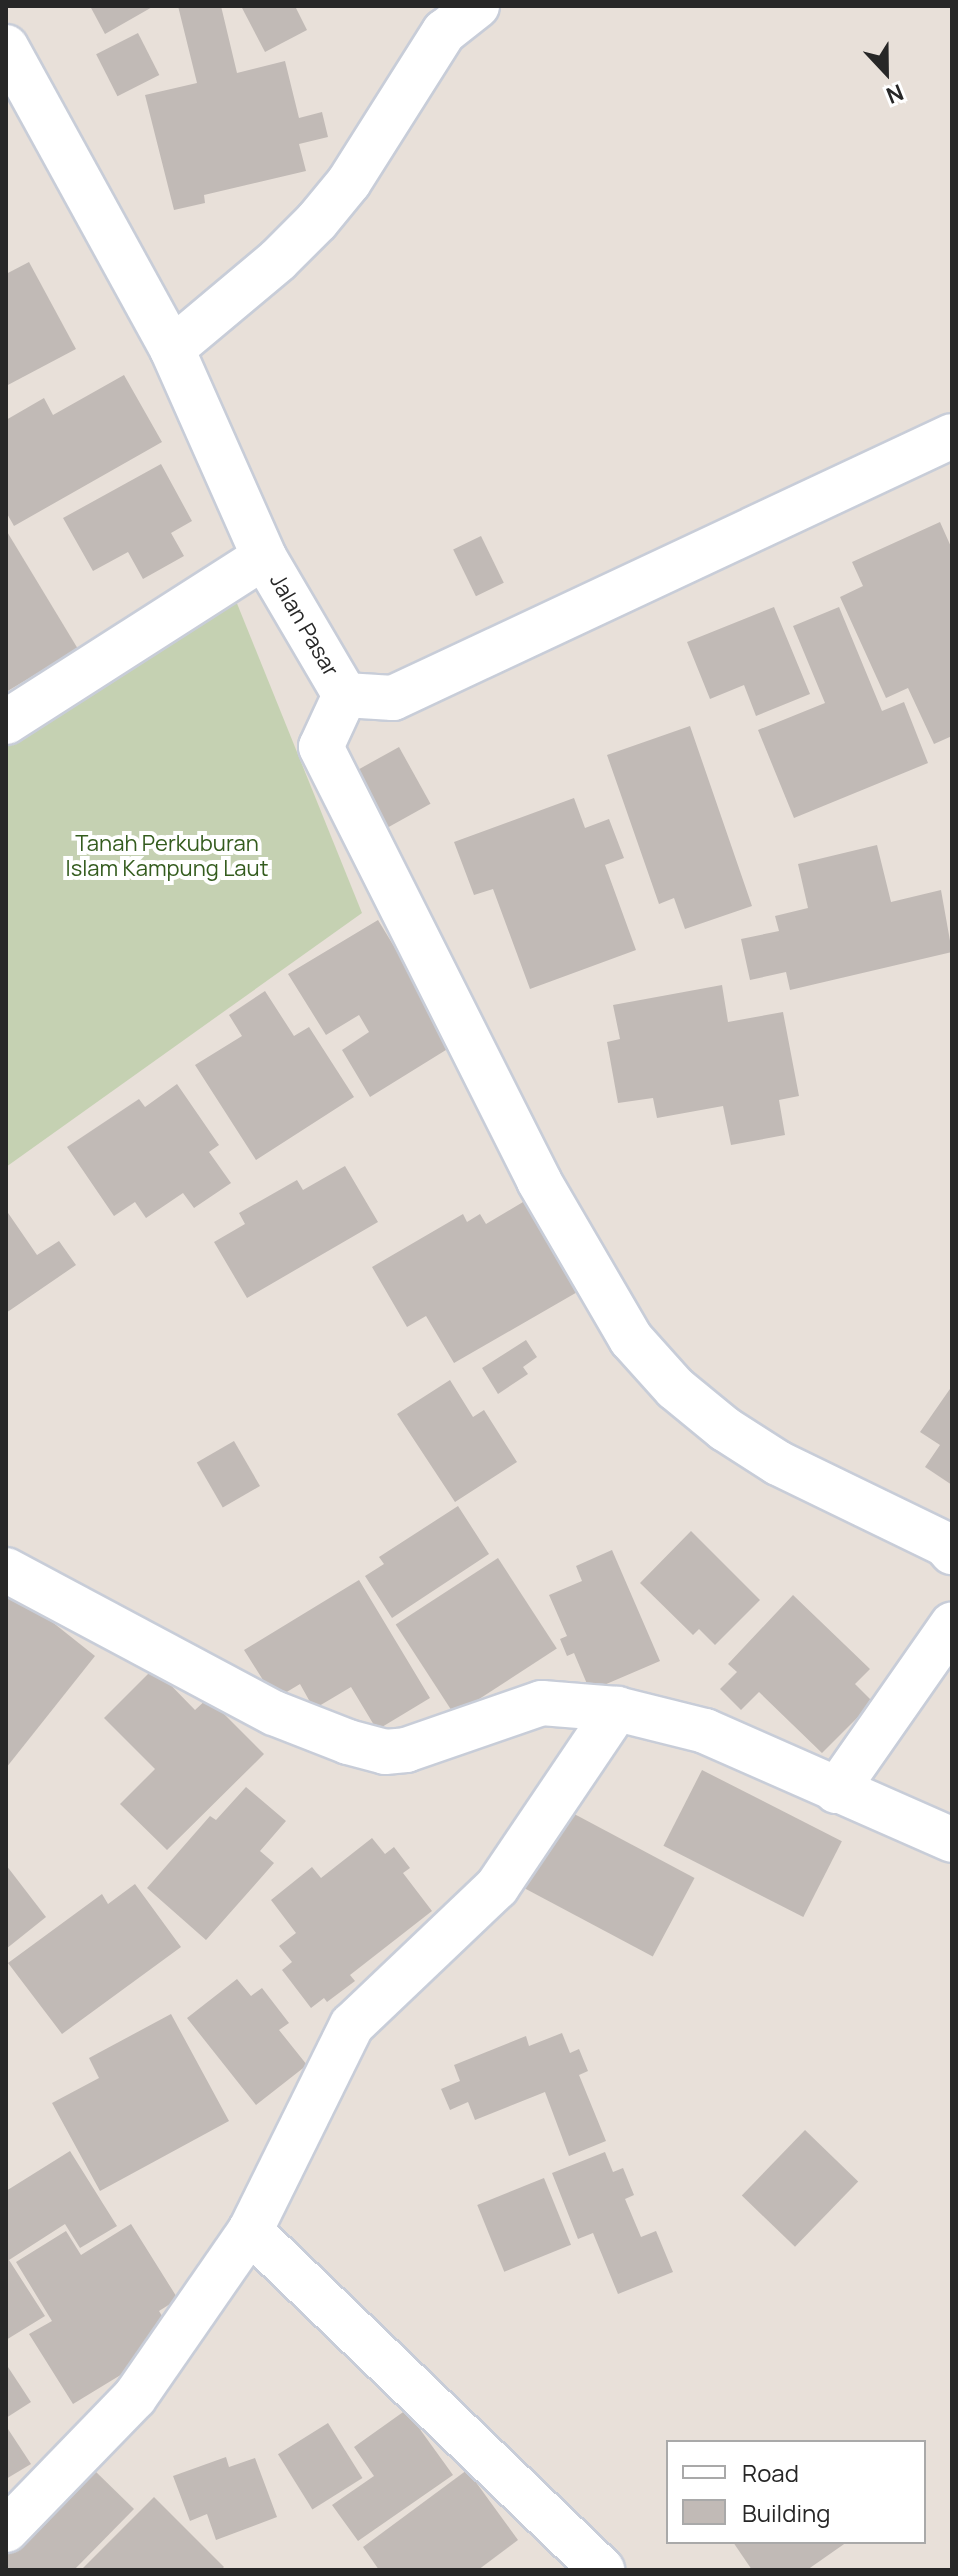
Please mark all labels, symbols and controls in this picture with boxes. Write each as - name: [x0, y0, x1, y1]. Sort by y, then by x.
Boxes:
- north arrow: [846, 32, 926, 112]
- text: N: [882, 77, 908, 111]
- street label: Jalan Pasar: [264, 569, 344, 681]
- park label: Tanah Perkuburan Islam Kampung Laut: [66, 830, 268, 882]
- legend: [666, 2440, 926, 2544]
- text: Road: [742, 2456, 799, 2489]
- text: Building: [742, 2496, 830, 2529]

